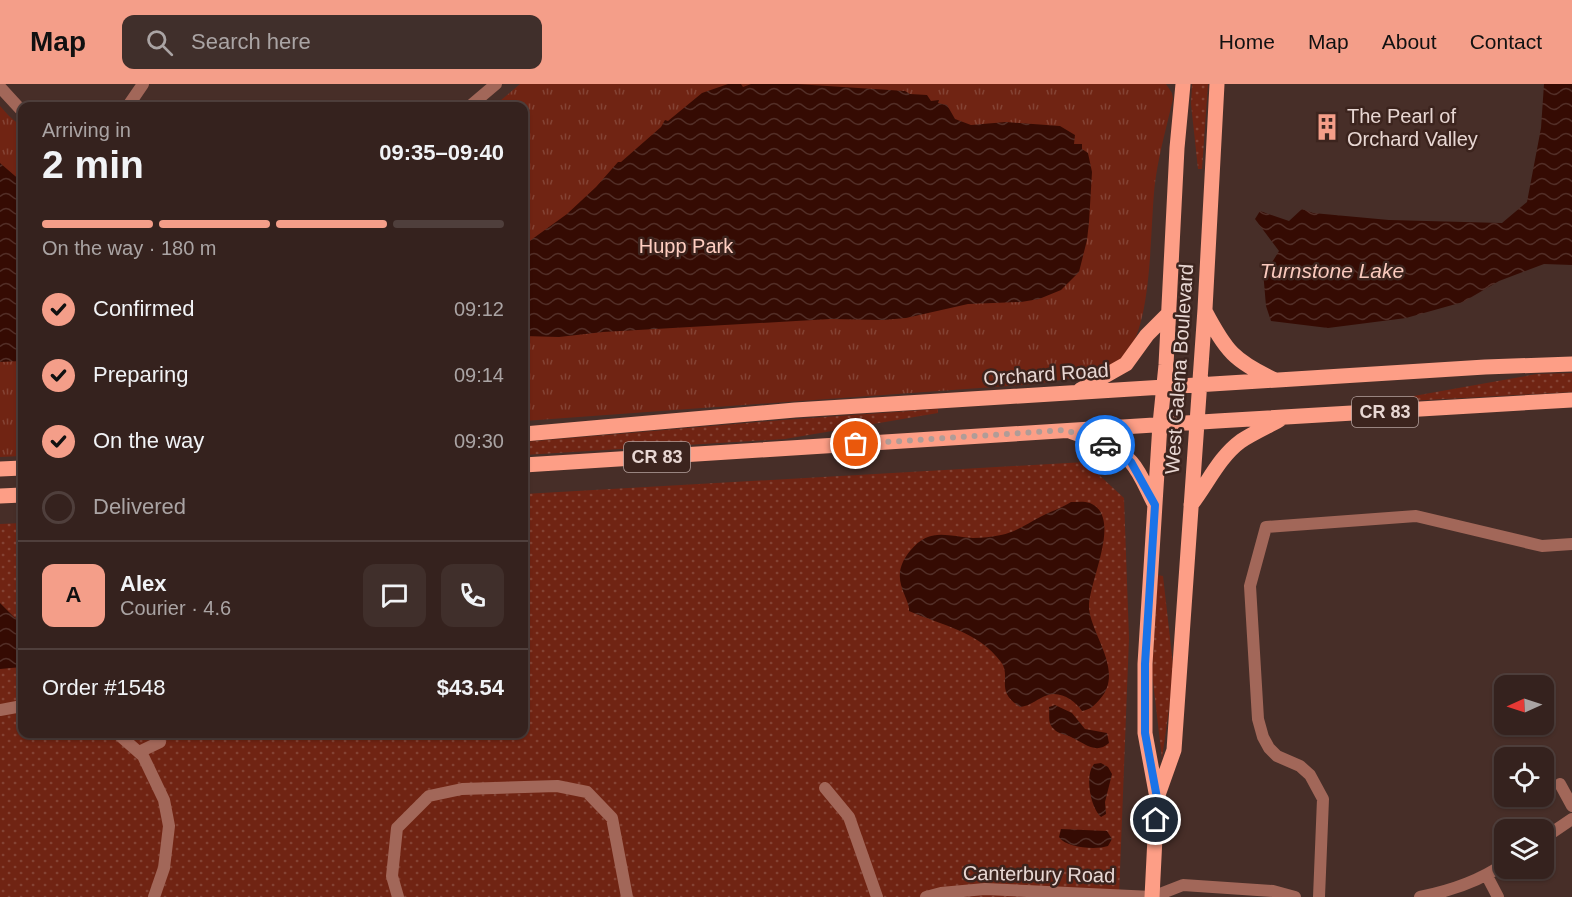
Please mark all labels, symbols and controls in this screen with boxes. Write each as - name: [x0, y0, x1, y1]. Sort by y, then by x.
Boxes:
- search box: [122, 15, 542, 69]
- text: Map: [30, 26, 86, 57]
- icon: search: [143, 26, 176, 59]
- text: Search here: [191, 29, 311, 54]
- text: Home: [1219, 30, 1275, 53]
- text: Map: [1308, 30, 1349, 53]
- text: About: [1382, 30, 1437, 53]
- text: Contact: [1470, 30, 1542, 53]
- place label: The Pearl of Orchard Valley: [1347, 105, 1478, 150]
- building icon: The Pearl of Orchard Valley: [1312, 112, 1342, 142]
- text: Arriving in: [42, 119, 131, 141]
- text: 09:35–09:40: [379, 140, 504, 165]
- text: 2 min: [42, 143, 144, 186]
- park label: Hupp Park: [639, 235, 734, 257]
- text: On the way · 180 m: [42, 237, 217, 259]
- water label: Turnstone Lake: [1260, 259, 1404, 282]
- street label: West Galena Boulevard: [1161, 263, 1197, 475]
- icon: check: [42, 293, 75, 326]
- text: Confirmed: [93, 296, 194, 321]
- text: 09:12: [454, 298, 504, 320]
- icon: check: [42, 359, 75, 392]
- street label: Orchard Road: [983, 359, 1109, 389]
- text: Preparing: [93, 362, 188, 387]
- text: 09:14: [454, 364, 504, 386]
- road number: CR 83: [1352, 397, 1418, 427]
- courier: [1075, 415, 1135, 475]
- pin: [830, 418, 881, 469]
- icon: check: [42, 425, 75, 458]
- icon: bag: [839, 427, 872, 460]
- text: On the way: [93, 428, 204, 453]
- icon: car: [1089, 429, 1122, 462]
- text: 09:30: [454, 430, 504, 452]
- road number: CR 83: [624, 442, 690, 472]
- text: Delivered: [93, 494, 186, 519]
- button: chat: [363, 564, 426, 627]
- button: phone: [441, 564, 504, 627]
- text: Alex: [120, 571, 166, 596]
- text: A: [66, 582, 81, 607]
- text: Courier · 4.6: [120, 597, 231, 619]
- text: Order #1548: [42, 675, 166, 700]
- text: $43.54: [437, 675, 504, 700]
- north arrow: [1494, 675, 1554, 735]
- map controls: [1494, 675, 1554, 879]
- button: locate: [1494, 747, 1554, 807]
- pin: [1130, 794, 1181, 845]
- icon: home: [1139, 803, 1172, 836]
- button: layers: [1494, 819, 1554, 879]
- street label: Canterbury Road: [963, 862, 1115, 886]

